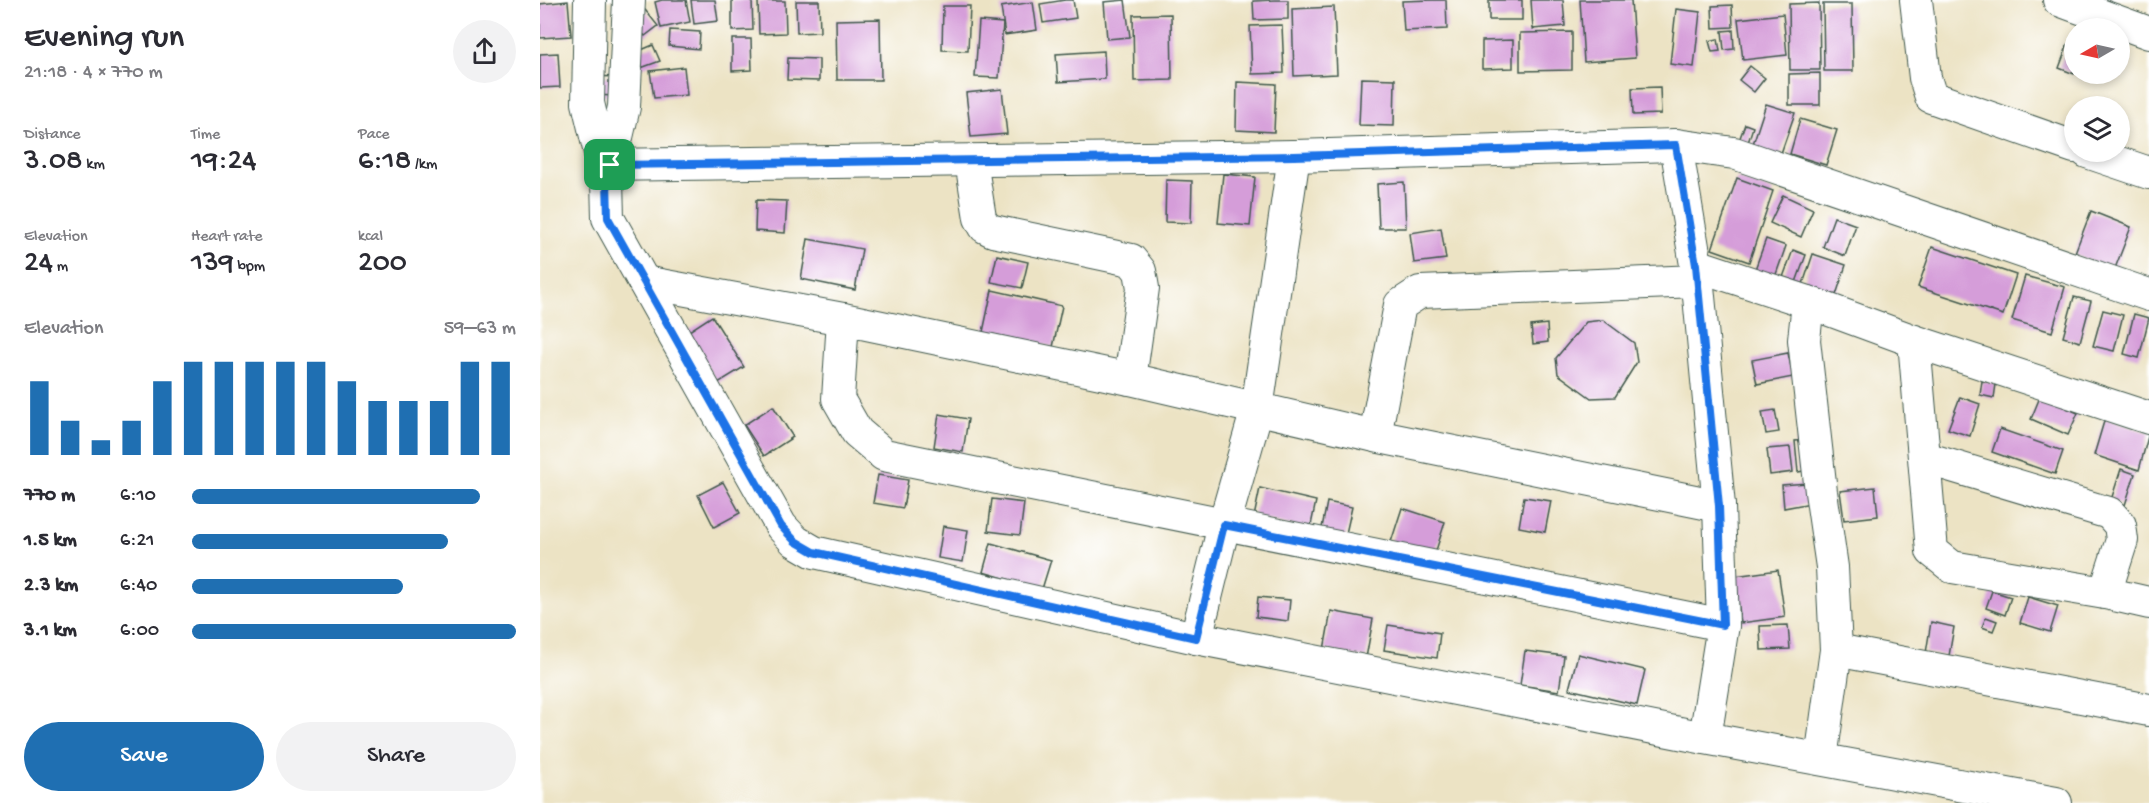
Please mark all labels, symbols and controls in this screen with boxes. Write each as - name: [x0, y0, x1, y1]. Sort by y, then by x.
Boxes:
- north arrow: [2064, 18, 2130, 84]
- map controls: [2064, 18, 2130, 162]
- text: Evening run: [24, 20, 184, 58]
- button: share: [453, 20, 516, 83]
- text: 21:18 · 4 × 770 m: [24, 62, 163, 85]
- button: layers: [2064, 96, 2130, 162]
- text: Distance: [24, 126, 81, 145]
- text: Time: [191, 126, 220, 145]
- text: Pace: [358, 126, 389, 145]
- pin: [584, 139, 635, 190]
- text: 3.08: [24, 145, 82, 180]
- text: 19:24: [191, 145, 256, 180]
- text: 6:18: [358, 145, 411, 180]
- icon: arrive: [593, 148, 626, 181]
- text: km: [82, 156, 105, 175]
- text: /km: [411, 156, 437, 175]
- text: Elevation: [24, 228, 88, 247]
- text: Heart rate: [191, 228, 263, 247]
- text: kcal: [358, 228, 383, 247]
- text: 24: [24, 247, 53, 282]
- text: 139: [191, 247, 234, 282]
- text: 200: [358, 247, 407, 282]
- text: m: [53, 258, 68, 277]
- text: bpm: [234, 258, 265, 277]
- text: Elevation: [24, 318, 104, 341]
- text: 59–63 m: [444, 318, 516, 341]
- text: 770 m: [24, 485, 75, 508]
- text: 6:10: [120, 485, 156, 508]
- text: 1.5 km: [24, 530, 77, 553]
- text: 6:21: [120, 530, 154, 553]
- text: 2.3 km: [24, 575, 78, 598]
- text: 6:40: [120, 575, 157, 598]
- text: 3.1 km: [24, 620, 77, 643]
- text: 6:00: [120, 620, 159, 643]
- button: Save: [24, 722, 264, 791]
- button: Share: [276, 722, 516, 791]

